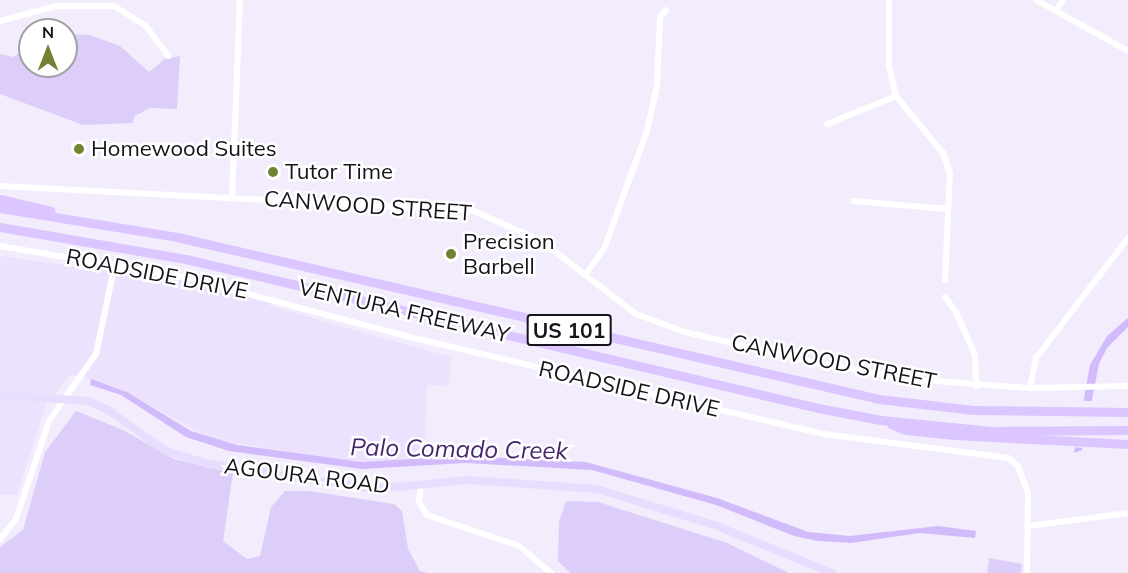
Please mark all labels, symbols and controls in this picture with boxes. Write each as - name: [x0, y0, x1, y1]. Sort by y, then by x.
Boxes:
- north arrow: [18, 18, 78, 78]
- text: N: [42, 22, 54, 42]
- place label: Homewood Suites: [91, 136, 277, 162]
- marker: Homewood Suites: [72, 142, 86, 156]
- place label: Tutor Time: [285, 159, 393, 185]
- marker: Tutor Time: [266, 165, 280, 179]
- street label: CANWOOD STREET: [263, 186, 473, 226]
- place label: Precision Barbell: [463, 228, 555, 280]
- street label: ROADSIDE DRIVE: [64, 243, 250, 305]
- marker: Precision Barbell: [444, 247, 458, 261]
- street label: VENTURA FREEWAY: [296, 274, 512, 348]
- road number: US 101: [526, 312, 612, 348]
- street label: CANWOOD STREET: [729, 329, 939, 395]
- street label: ROADSIDE DRIVE: [536, 355, 722, 423]
- water label: Palo Comado Creek: [350, 433, 568, 465]
- street label: AGOURA ROAD: [223, 453, 391, 499]

